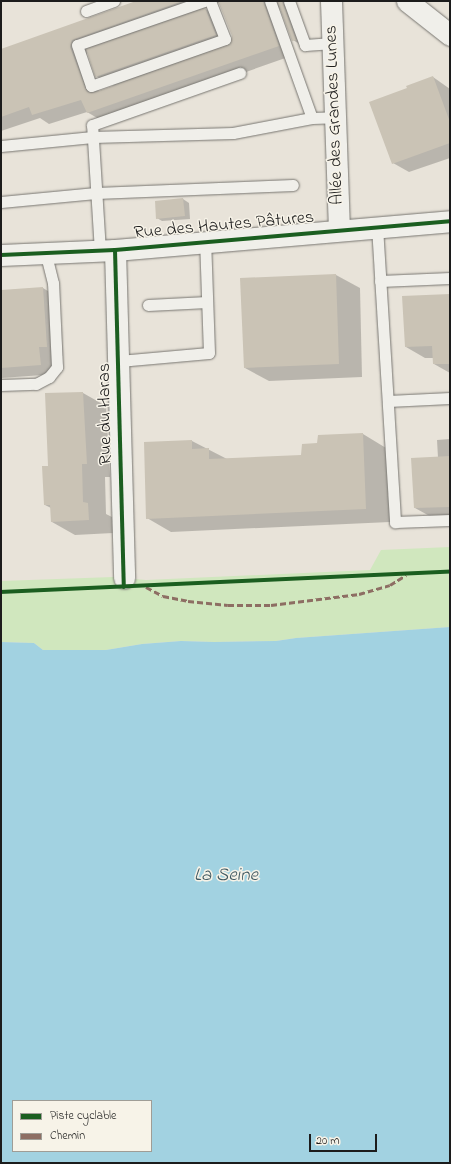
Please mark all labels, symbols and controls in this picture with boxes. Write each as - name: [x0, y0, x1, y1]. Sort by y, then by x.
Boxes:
- street label: Allée des Grandes Lunes: [321, 25, 349, 205]
- street label: Rue des Hautes Pâtures: [133, 207, 315, 245]
- street label: Rue du Haras: [94, 363, 118, 465]
- water label: La Seine: [194, 865, 258, 887]
- legend: [12, 1100, 152, 1152]
- text: Piste cyclable: [50, 1107, 116, 1125]
- scale bar: [311, 1126, 379, 1152]
- text: Chemin: [50, 1127, 85, 1145]
- text: 20 m: [316, 1132, 339, 1150]

